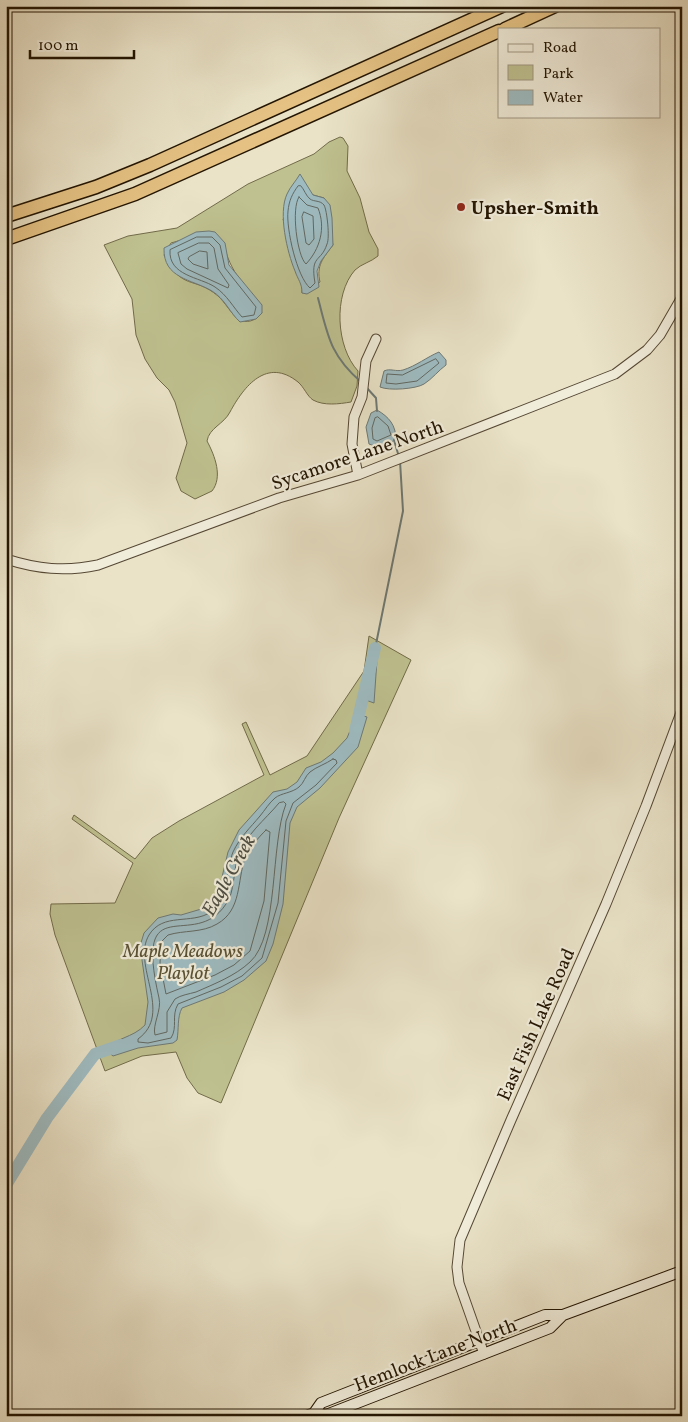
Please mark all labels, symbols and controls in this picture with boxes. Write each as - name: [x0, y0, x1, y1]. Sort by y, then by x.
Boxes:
- scale bar: [30, 28, 134, 60]
- legend: [498, 28, 660, 118]
- text: 100 m: [38, 36, 78, 57]
- text: Road: [543, 38, 577, 59]
- text: Park: [543, 64, 574, 85]
- text: Water: [543, 88, 583, 109]
- place label: Upsher-Smith: [471, 196, 599, 222]
- marker: Upsher-Smith: [455, 201, 467, 213]
- street label: Sycamore Lane North: [268, 414, 447, 498]
- water label: Eagle Creek: [196, 830, 264, 922]
- park label: Maple Meadows Playlot: [122, 939, 243, 987]
- street label: East Fish Lake Road: [492, 944, 582, 1105]
- street label: Hemlock Lane North: [351, 1313, 521, 1399]

